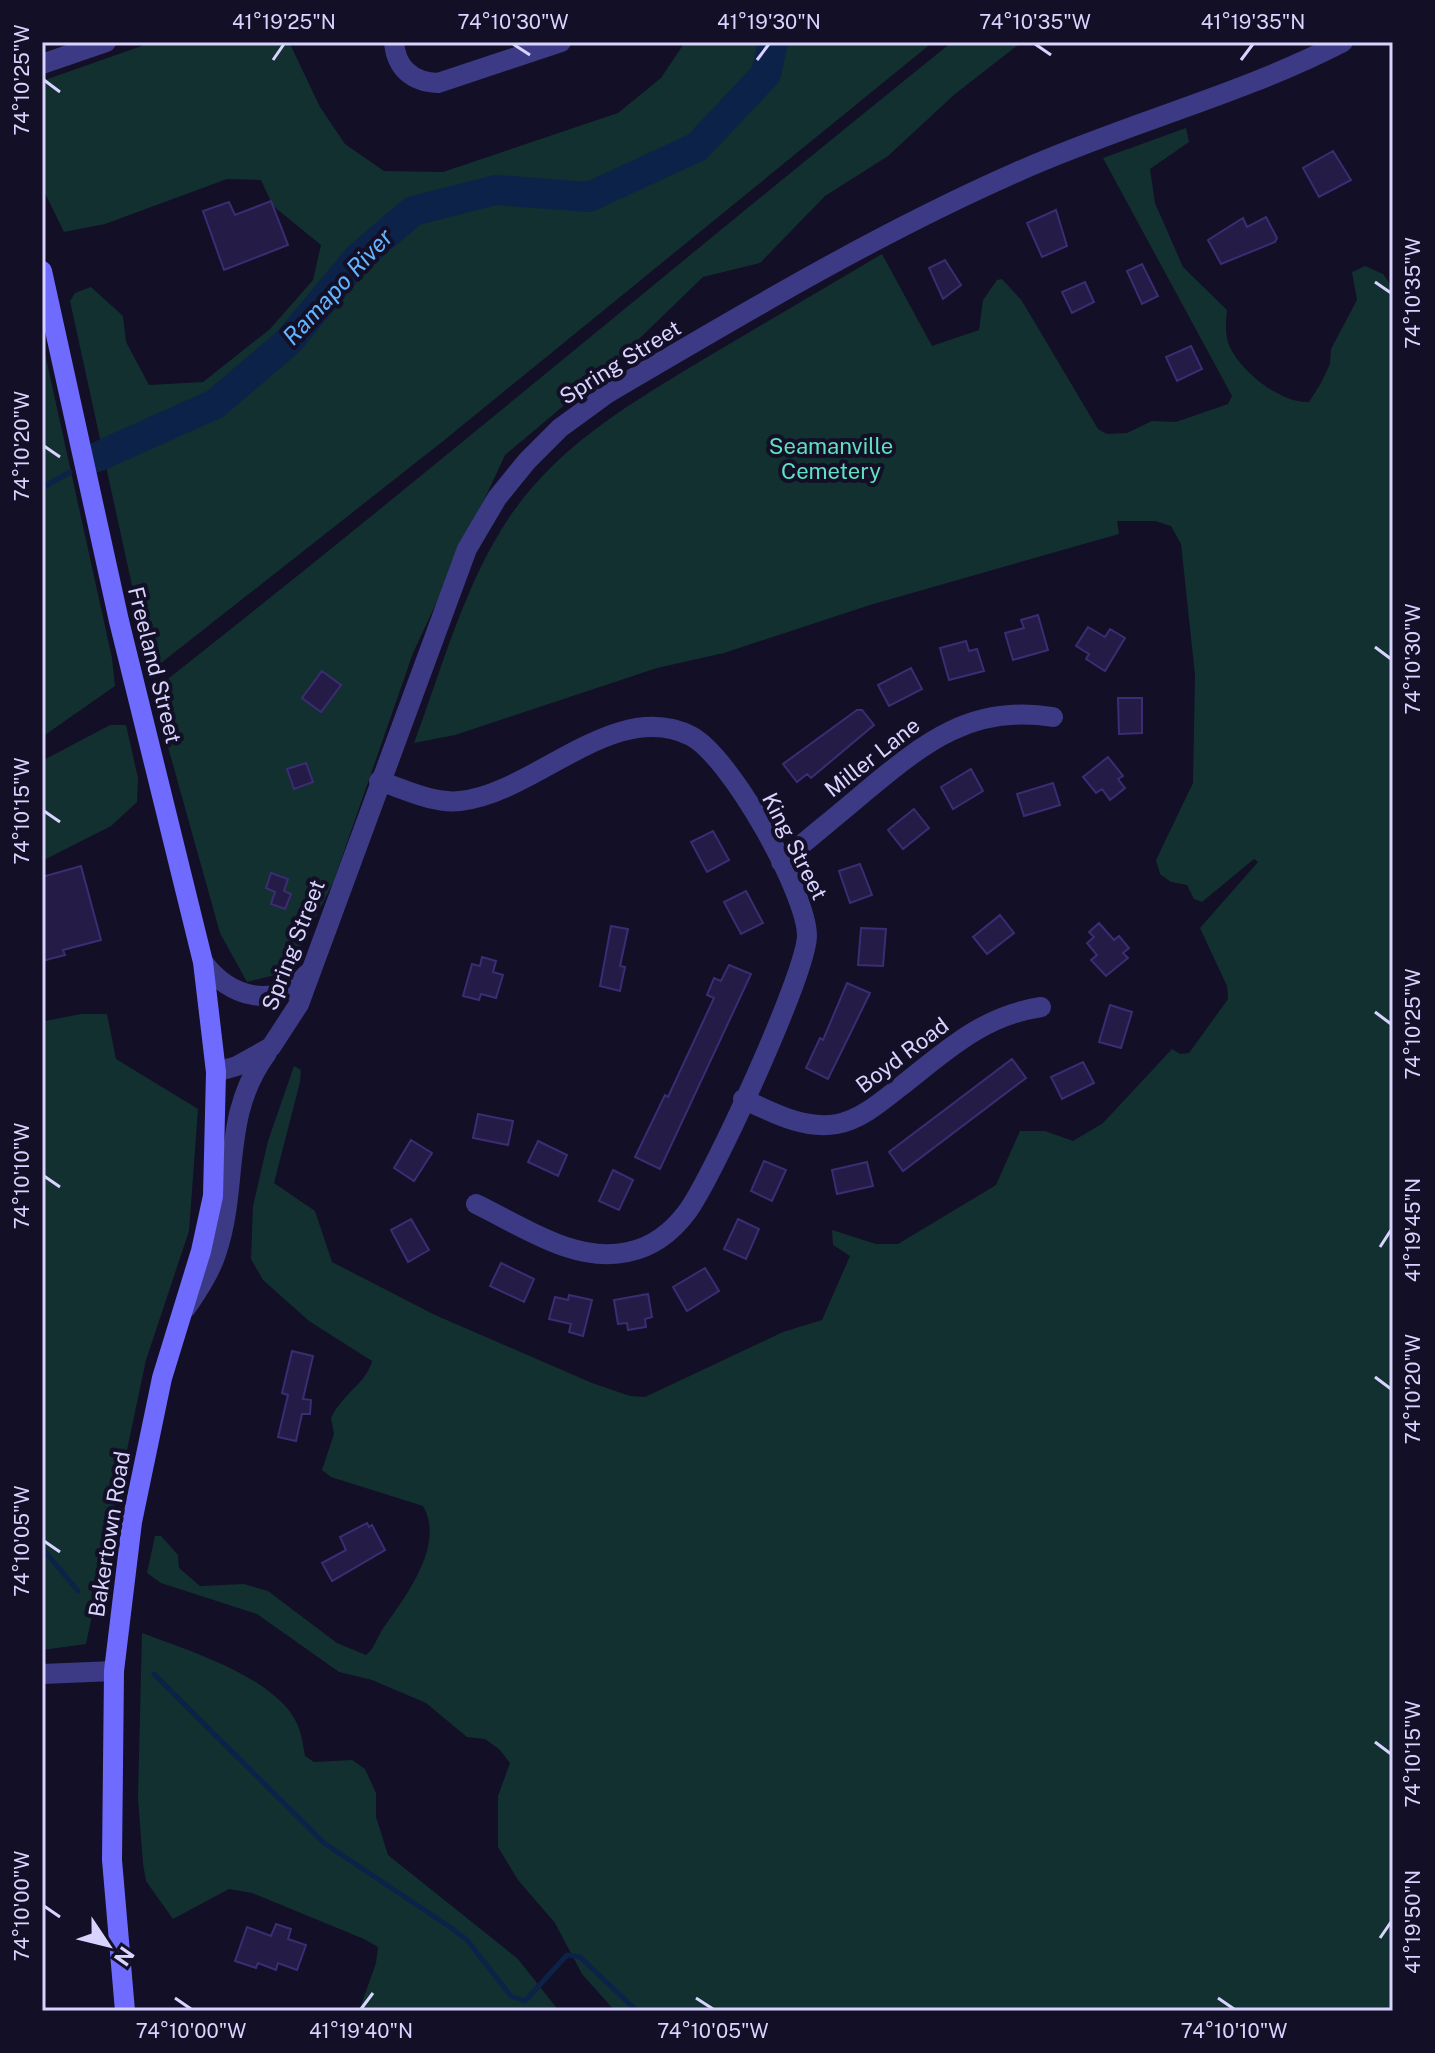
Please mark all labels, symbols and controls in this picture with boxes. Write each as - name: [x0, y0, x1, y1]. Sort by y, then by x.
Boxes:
- text: 41°19'25"N: [232, 10, 336, 34]
- text: 74°10'30"W: [458, 10, 568, 34]
- text: 41°19'30"N: [717, 10, 821, 34]
- text: 74°10'35"W: [979, 10, 1091, 34]
- text: 41°19'35"N: [1201, 10, 1305, 34]
- text: 74°10'25"W: [10, 25, 34, 135]
- water label: Ramapo River: [276, 222, 399, 350]
- text: 74°10'35"W: [1401, 237, 1425, 349]
- street label: Spring Street: [555, 314, 685, 410]
- text: 74°10'20"W: [10, 391, 34, 501]
- park label: Seamanville Cemetery: [769, 433, 893, 484]
- street label: Freeland Street: [123, 584, 187, 746]
- text: 74°10'30"W: [1401, 604, 1425, 714]
- street label: Miller Lane: [819, 712, 925, 802]
- text: 74°10'15"W: [10, 757, 34, 865]
- street label: King Street: [757, 788, 833, 904]
- street label: Spring Street: [256, 876, 330, 1014]
- text: 74°10'25"W: [1401, 969, 1425, 1079]
- street label: Boyd Road: [851, 1012, 953, 1098]
- text: 74°10'10"W: [10, 1123, 34, 1229]
- text: 41°19'45"N: [1401, 1178, 1425, 1282]
- text: 74°10'20"W: [1401, 1334, 1425, 1444]
- street label: Bakertown Road: [83, 1449, 135, 1619]
- text: 74°10'05"W: [10, 1485, 34, 1597]
- text: 74°10'15"W: [1401, 1700, 1425, 1808]
- text: 74°10'00"W: [10, 1851, 34, 1961]
- text: 41°19'50"N: [1401, 1870, 1425, 1974]
- north arrow: [68, 1905, 148, 1985]
- text: N: [109, 1942, 140, 1971]
- text: 74°10'00"W: [136, 2019, 246, 2043]
- text: 41°19'40"N: [309, 2019, 413, 2043]
- text: 74°10'05"W: [657, 2019, 769, 2043]
- text: 74°10'10"W: [1181, 2019, 1287, 2043]

